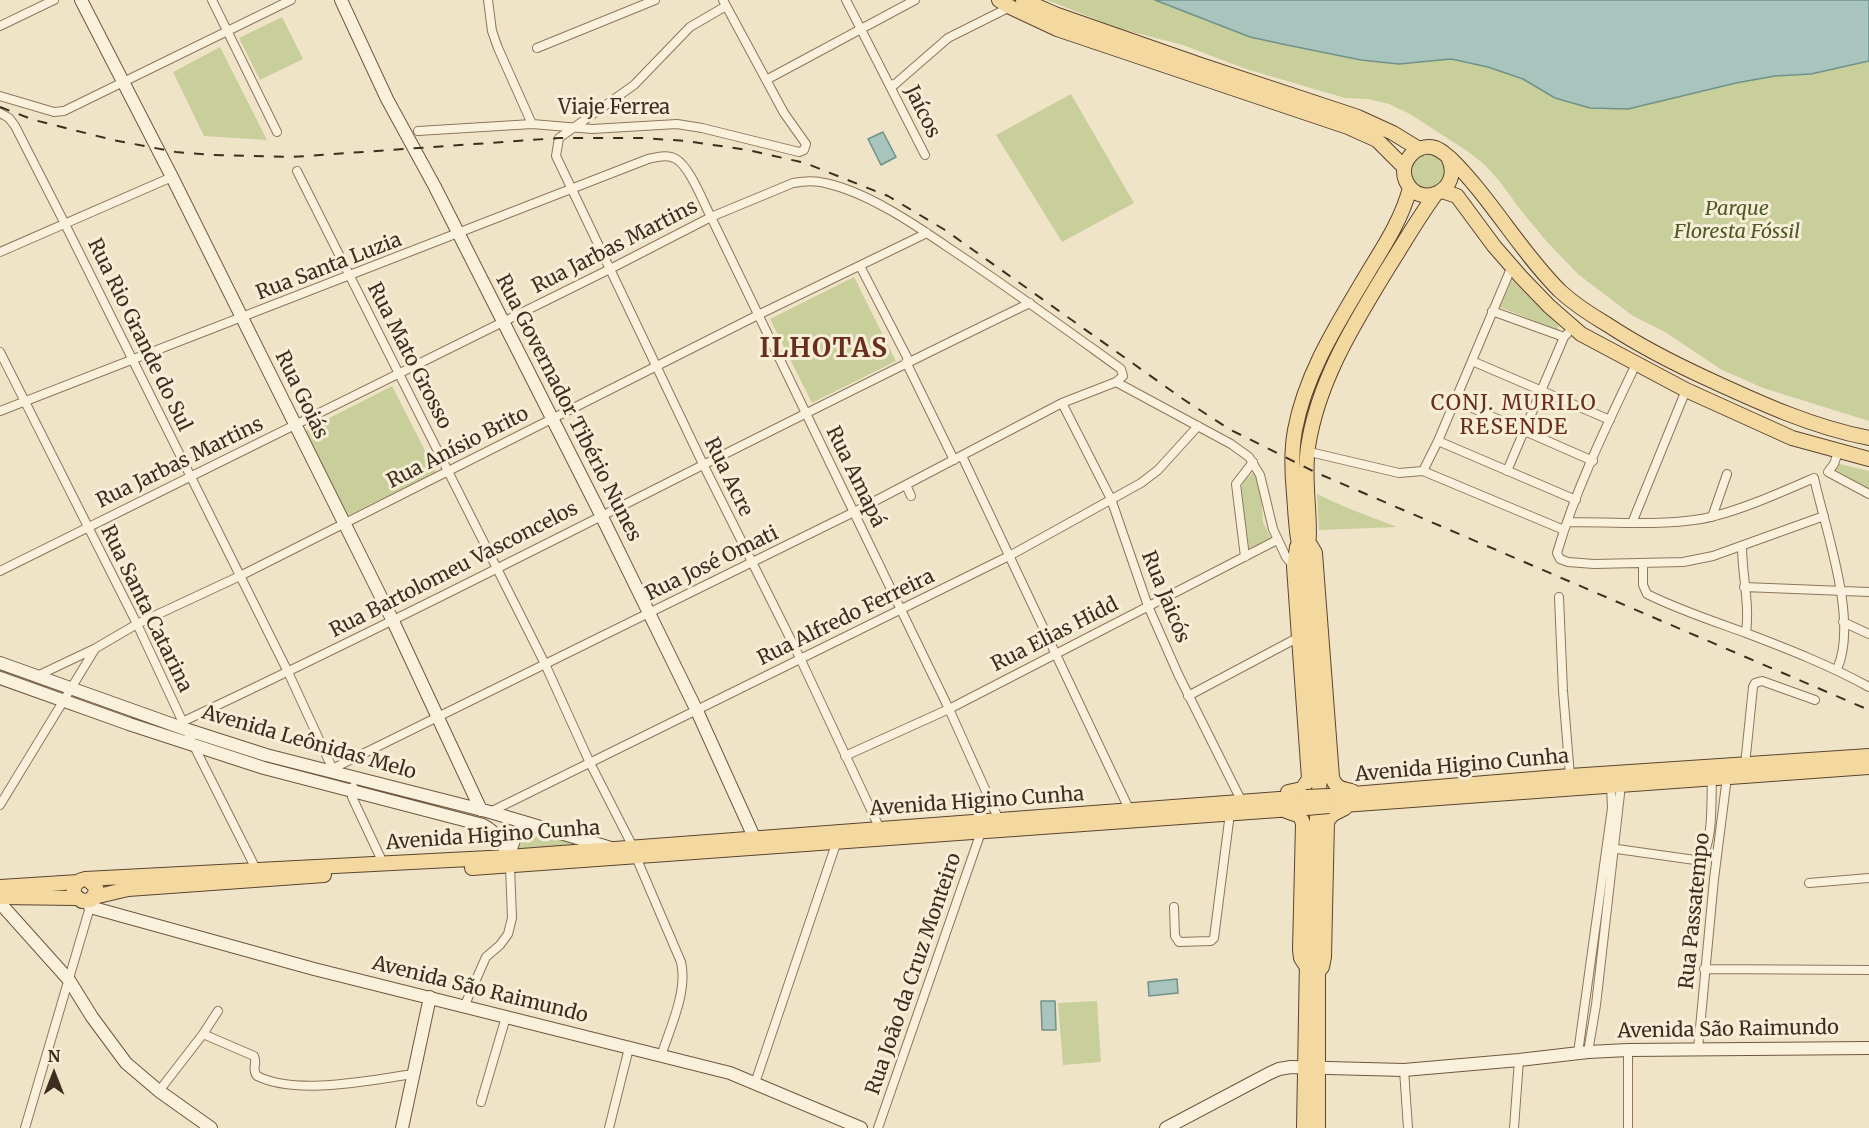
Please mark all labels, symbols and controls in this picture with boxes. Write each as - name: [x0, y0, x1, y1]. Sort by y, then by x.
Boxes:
- street label: Jaícos: [899, 82, 945, 142]
- street label: Viaje Ferrea: [558, 96, 670, 120]
- street label: Rua Jarbas Martins: [528, 195, 702, 299]
- park label: Parque Floresta Fóssil: [1674, 197, 1800, 244]
- street label: Rua Santa Luzia: [253, 228, 405, 306]
- street label: Rua Rio Grande do Sul: [82, 235, 196, 435]
- street label: Rua Governador Tibério Nunes: [490, 270, 646, 546]
- street label: Rua Mato Grosso: [362, 279, 456, 433]
- district label: ILHOTAS: [760, 334, 888, 366]
- street label: Rua Goiás: [269, 347, 333, 443]
- district label: CONJ. MURILO RESENDE: [1431, 391, 1597, 441]
- street label: Rua Anísio Brito: [383, 402, 533, 494]
- street label: Rua Jarbas Martins: [93, 412, 267, 514]
- street label: Rua Amapá: [820, 423, 890, 531]
- street label: Rua Acre: [699, 434, 757, 520]
- street label: Rua Bartolomeu Vasconcelos: [326, 497, 582, 643]
- street label: Rua José Omati: [642, 521, 782, 607]
- street label: Rua Santa Catarina: [95, 522, 197, 696]
- street label: Rua Jaicós: [1136, 548, 1194, 646]
- street label: Rua Alfredo Ferreira: [754, 565, 938, 671]
- street label: Rua Elias Hidd: [988, 593, 1122, 677]
- street label: Avenida Leônidas Melo: [199, 701, 419, 785]
- street label: Avenida Higino Cunha: [1354, 745, 1570, 787]
- street label: Avenida Higino Cunha: [869, 783, 1085, 821]
- street label: Avenida Higino Cunha: [385, 817, 601, 855]
- street label: Rua Passatempo: [1675, 832, 1715, 990]
- street label: Rua João da Cruz Monteiro: [861, 850, 967, 1098]
- street label: Avenida São Raimundo: [370, 952, 590, 1028]
- street label: Avenida São Raimundo: [1617, 1016, 1839, 1044]
- north arrow: [24, 1044, 84, 1104]
- text: N: [48, 1046, 60, 1066]

